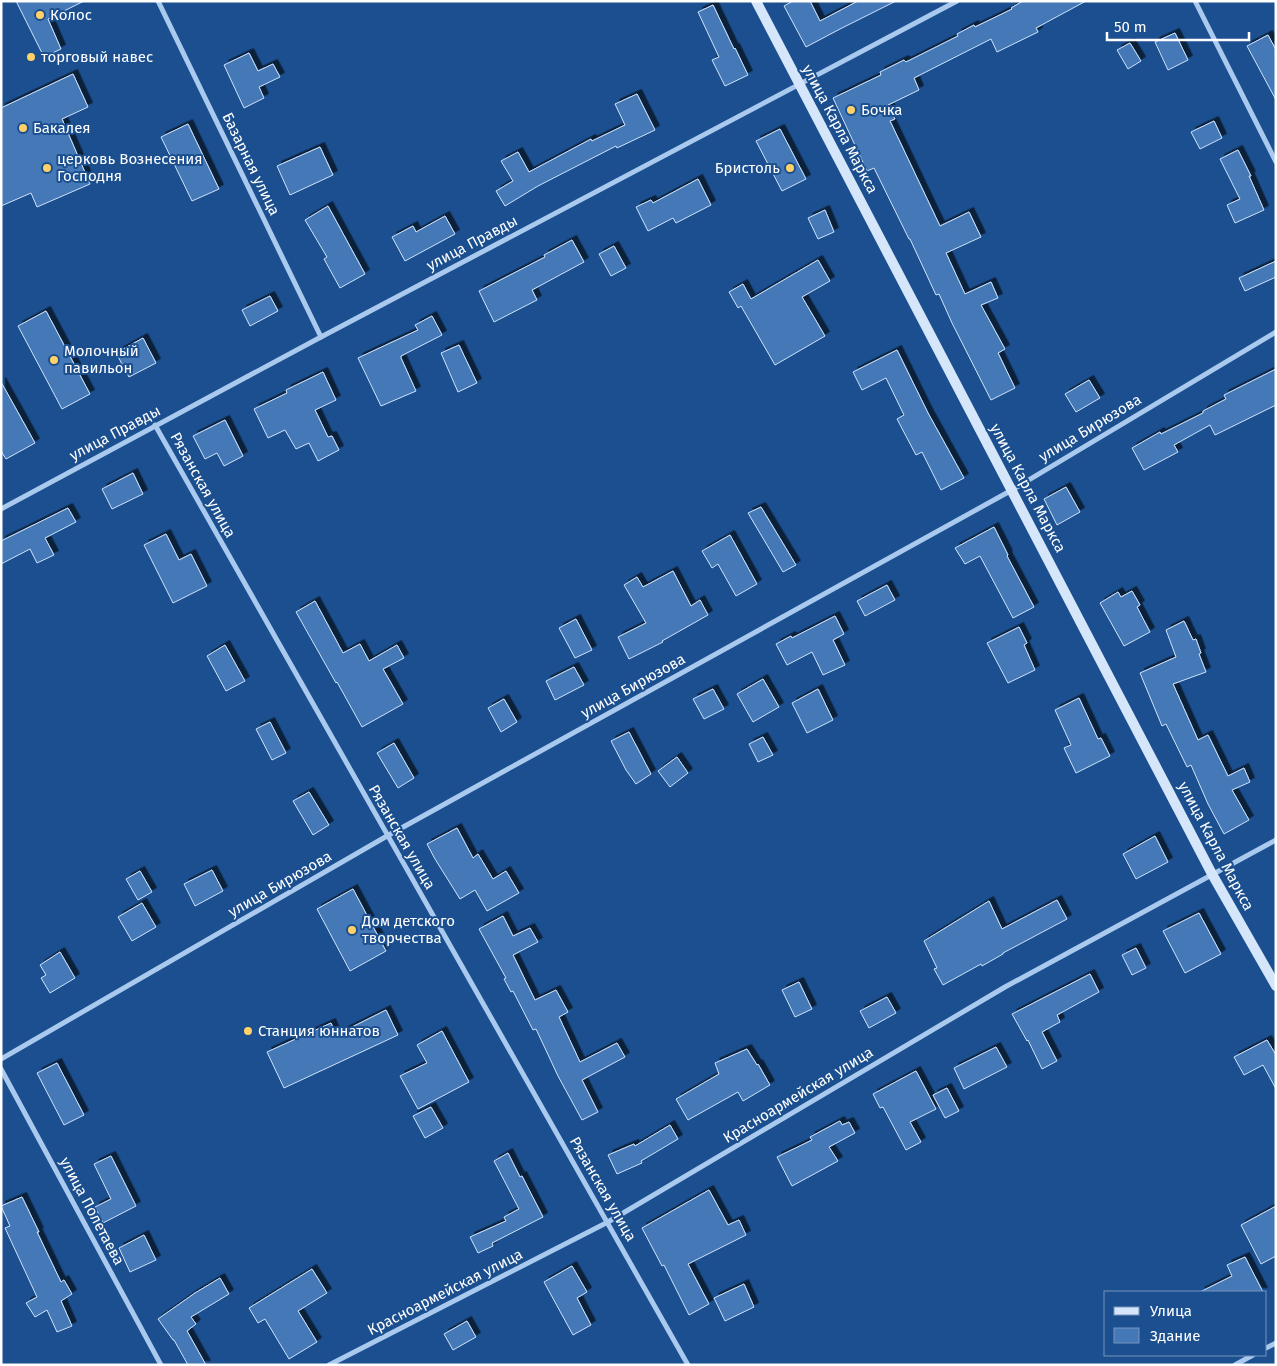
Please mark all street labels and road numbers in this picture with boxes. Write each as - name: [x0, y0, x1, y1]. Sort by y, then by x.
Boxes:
- street label: улица Карла Маркса: [798, 61, 882, 197]
- street label: Базарная улица: [218, 110, 284, 218]
- street label: улица Правды: [423, 211, 521, 275]
- street label: улица Бирюзова: [1035, 390, 1145, 466]
- street label: улица Правды: [66, 401, 164, 465]
- street label: улица Карла Маркса: [986, 420, 1070, 556]
- street label: Рязанская улица: [167, 429, 239, 541]
- street label: улица Бирюзова: [578, 650, 688, 722]
- street label: улица Карла Маркса: [1174, 778, 1258, 914]
- street label: Рязанская улица: [365, 782, 439, 892]
- street label: улица Бирюзова: [225, 847, 335, 921]
- street label: Красноармейская улица: [720, 1043, 876, 1147]
- street label: Рязанская улица: [566, 1134, 640, 1244]
- street label: улица Полетаева: [56, 1154, 128, 1268]
- street label: Красноармейская улица: [364, 1245, 526, 1339]

